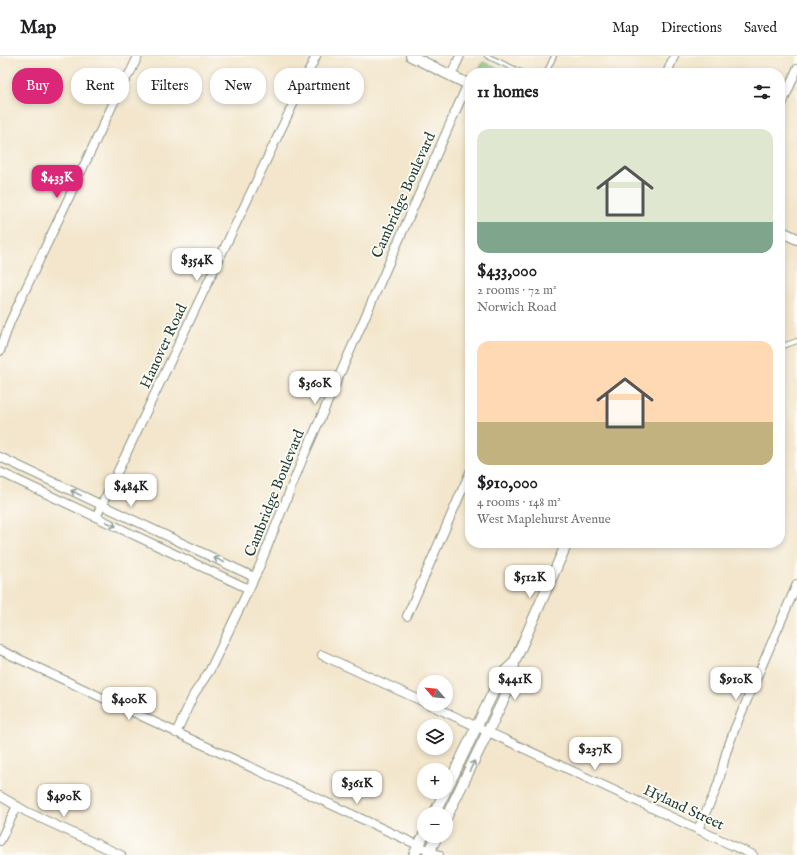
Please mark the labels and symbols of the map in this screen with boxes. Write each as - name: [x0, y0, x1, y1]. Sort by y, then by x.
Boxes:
- street label: Cambridge Boulevard: [367, 128, 440, 261]
- pin: $433K: [29, 165, 85, 199]
- pin: $354K: [169, 248, 225, 282]
- street label: Hanover Road: [136, 300, 192, 392]
- pin: $360K: [287, 371, 343, 405]
- street label: Cambridge Boulevard: [240, 426, 309, 560]
- pin: $484K: [103, 474, 159, 508]
- one-way arrow: [70, 489, 82, 496]
- one-way arrow: [105, 521, 117, 528]
- one-way arrow: [213, 556, 225, 563]
- pin: $512K: [502, 565, 558, 599]
- pin: $441K: [487, 667, 543, 701]
- pin: $910K: [708, 667, 764, 701]
- north arrow: [417, 675, 453, 711]
- pin: $400K: [101, 687, 157, 721]
- pin: $237K: [567, 737, 623, 771]
- one-way arrow: [469, 760, 476, 772]
- pin: $361K: [329, 771, 385, 805]
- street label: Hyland Street: [640, 780, 727, 834]
- pin: $490K: [36, 784, 92, 818]

